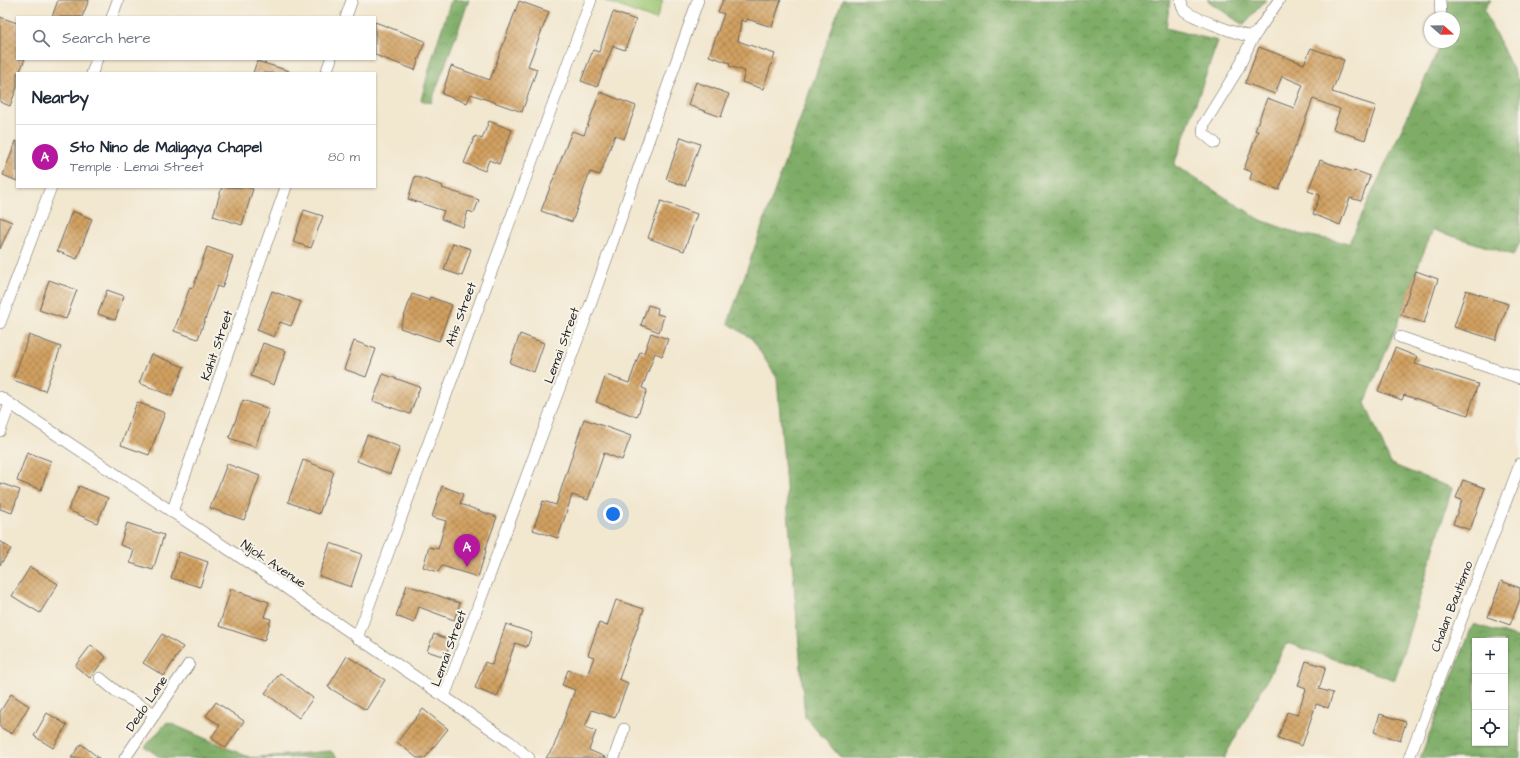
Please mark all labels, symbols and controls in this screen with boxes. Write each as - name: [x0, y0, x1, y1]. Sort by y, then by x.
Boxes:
- north arrow: [1424, 12, 1460, 48]
- search box: [16, 16, 376, 60]
- icon: search: [30, 27, 52, 49]
- text: Search here: [62, 28, 151, 49]
- text: Nearby: [32, 86, 89, 110]
- text: Sto Nino de Maligaya Chapel: [70, 137, 262, 158]
- text: A: [41, 148, 49, 166]
- text: 80 m: [328, 148, 360, 166]
- text: Temple · Lemai Street: [70, 158, 204, 176]
- street label: Atis Street: [441, 279, 481, 349]
- street label: Lemai Street: [540, 304, 584, 386]
- street label: Kahit Street: [196, 307, 238, 383]
- your location: [603, 504, 623, 524]
- pin: A: [454, 534, 480, 567]
- street label: Nijok Avenue: [237, 535, 310, 592]
- street label: Chalan Bautismo: [1426, 558, 1478, 655]
- street label: Lemai Street: [427, 607, 471, 689]
- map controls: [1472, 638, 1508, 746]
- button: +: [1472, 638, 1508, 674]
- street label: Dedo Lane: [122, 672, 172, 735]
- button: −: [1472, 674, 1508, 710]
- button: locate: [1472, 710, 1508, 746]

